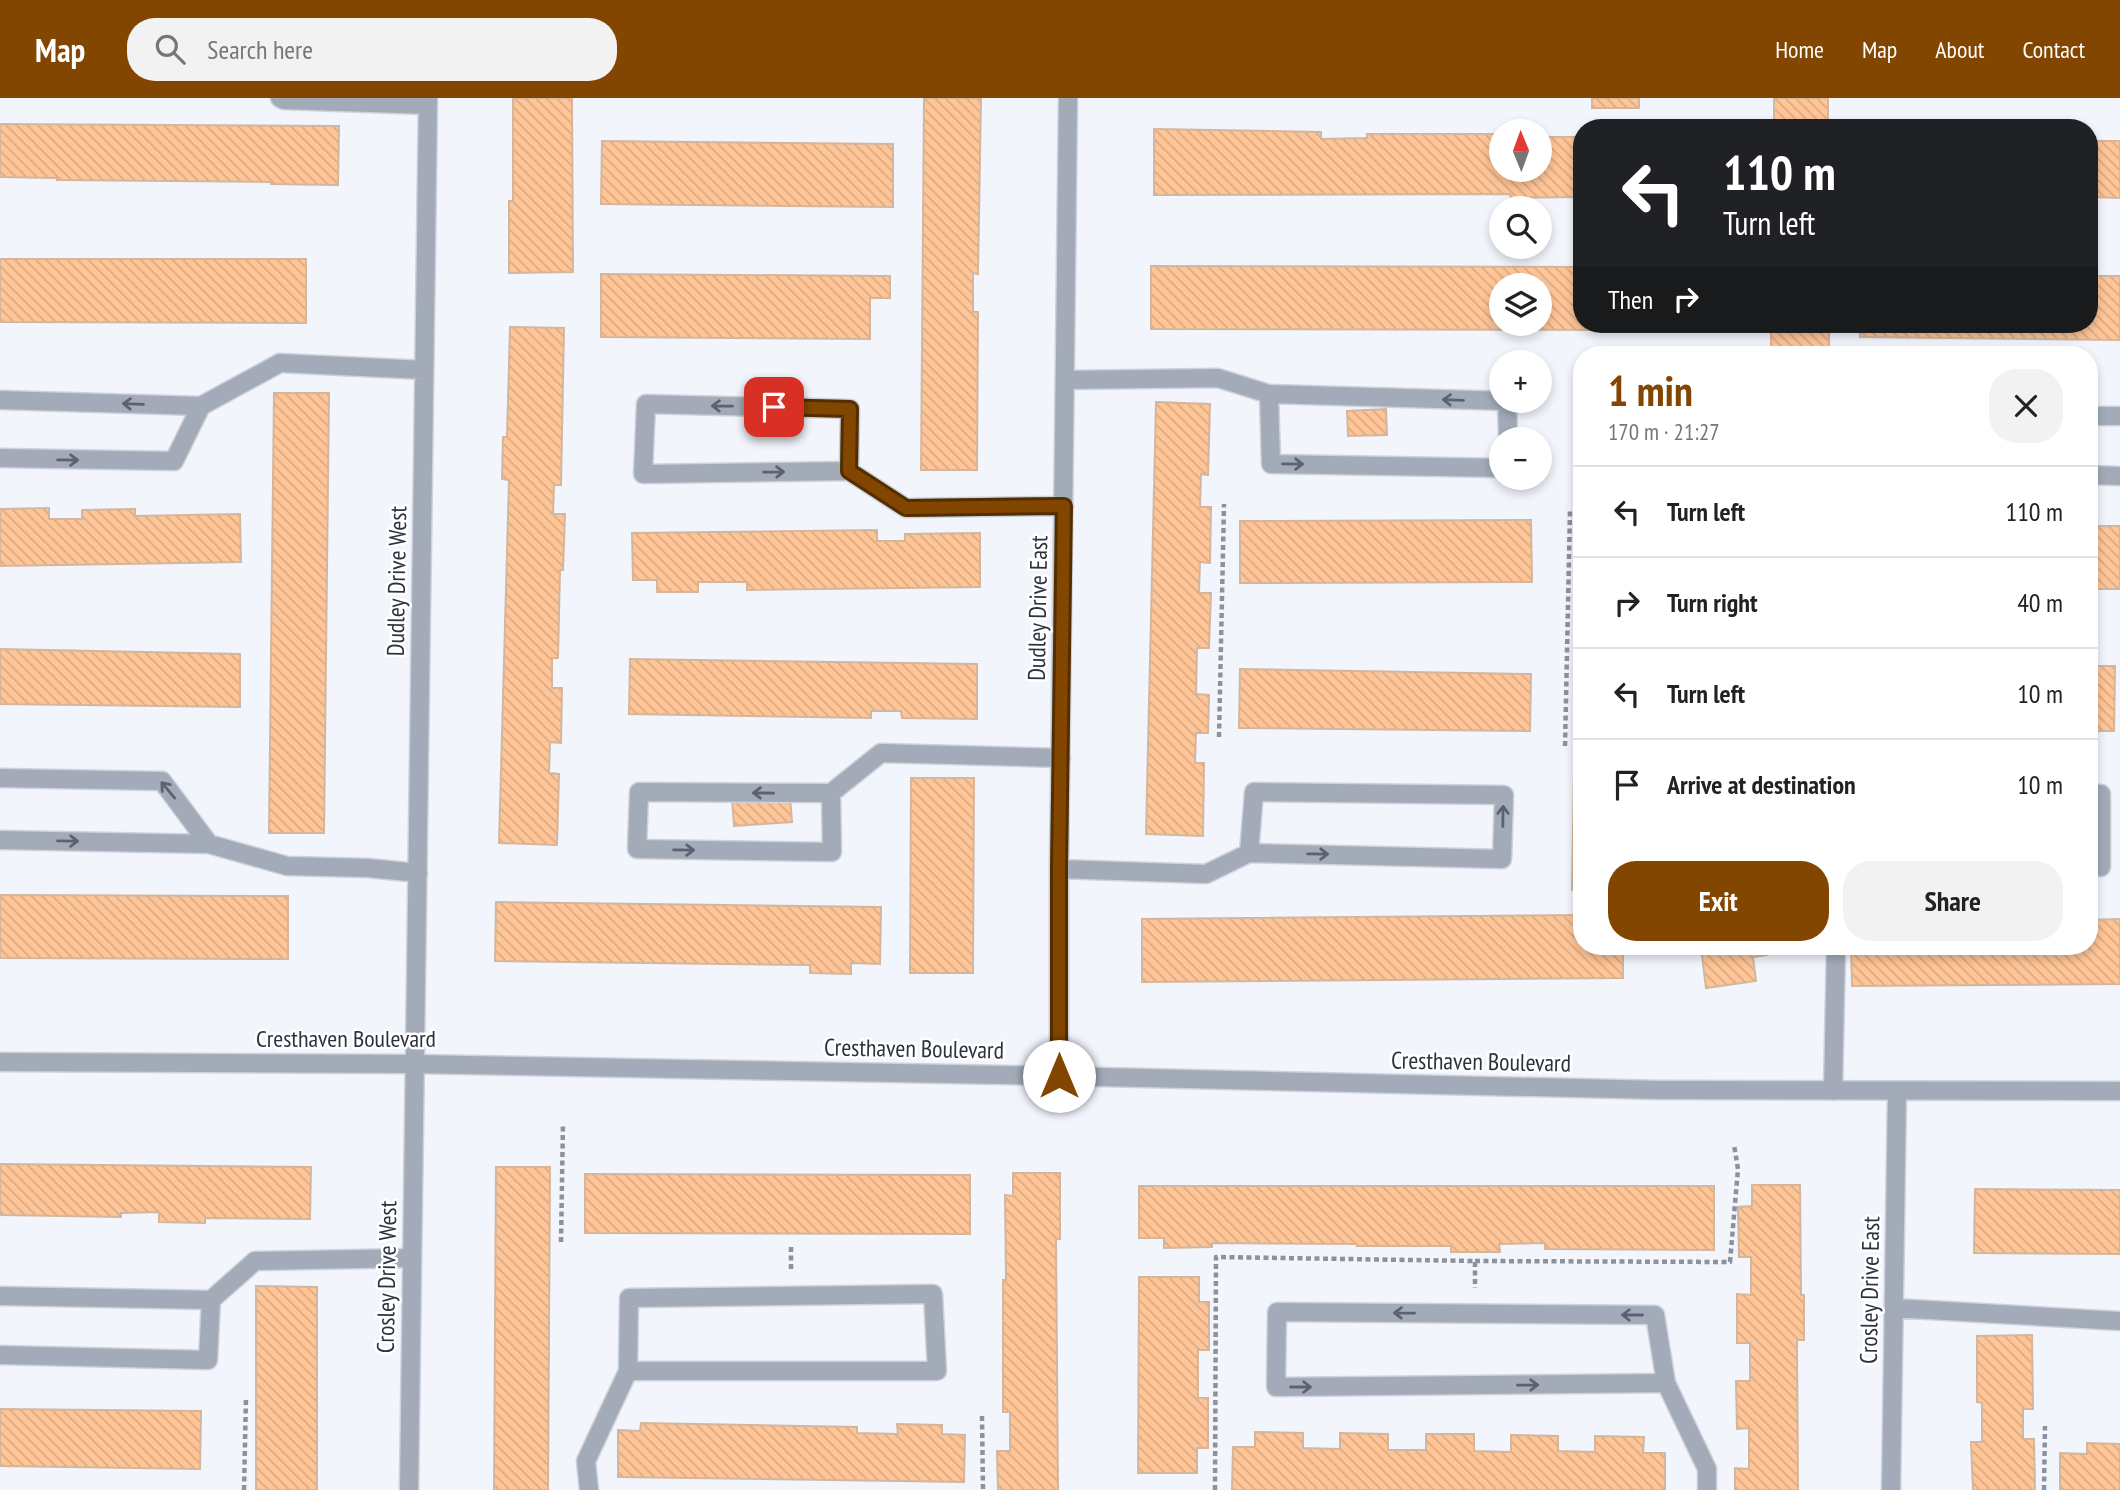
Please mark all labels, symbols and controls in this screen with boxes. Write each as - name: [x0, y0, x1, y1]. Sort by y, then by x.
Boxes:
- search box: [127, 18, 617, 81]
- text: Map: [35, 28, 85, 71]
- icon: search: [151, 30, 189, 68]
- text: Search here: [207, 33, 313, 66]
- text: Home: [1775, 34, 1824, 65]
- text: Map: [1862, 34, 1897, 65]
- text: About: [1935, 34, 1984, 65]
- text: Contact: [2022, 34, 2085, 65]
- north arrow: [1489, 119, 1552, 182]
- map controls: [1489, 119, 1552, 490]
- text: 110 m: [1723, 140, 1836, 204]
- icon: left: [1608, 147, 1699, 238]
- button: search: [1489, 196, 1552, 259]
- text: Turn left: [1723, 202, 1815, 244]
- button: layers: [1489, 273, 1552, 336]
- icon: right: [1667, 280, 1705, 318]
- text: Then: [1608, 283, 1653, 316]
- button: +: [1489, 350, 1552, 413]
- text: 1 min: [1608, 363, 1693, 418]
- button: close: [1989, 369, 2063, 443]
- pin: [744, 377, 804, 437]
- icon: arrive: [755, 388, 793, 426]
- one-way arrow: [1441, 393, 1464, 406]
- one-way arrow: [122, 398, 145, 411]
- one-way arrow: [710, 399, 733, 413]
- text: 170 m · 21:27: [1608, 417, 1720, 446]
- button: −: [1489, 427, 1552, 490]
- one-way arrow: [56, 453, 79, 466]
- one-way arrow: [1281, 458, 1304, 471]
- one-way arrow: [762, 465, 785, 479]
- icon: left: [1608, 493, 1646, 531]
- text: Turn left: [1667, 495, 1745, 528]
- text: 110 m: [2005, 495, 2063, 528]
- street label: Dudley Drive West: [380, 505, 413, 656]
- street label: Dudley Drive East: [1021, 535, 1054, 681]
- icon: right: [1608, 584, 1646, 622]
- text: Turn right: [1667, 586, 1758, 619]
- text: 40 m: [2017, 586, 2063, 619]
- icon: left: [1608, 675, 1646, 713]
- text: Turn left: [1667, 677, 1745, 710]
- text: 10 m: [2017, 677, 2063, 710]
- icon: arrive: [1608, 766, 1646, 804]
- text: Arrive at destination: [1667, 768, 1856, 801]
- text: 10 m: [2017, 768, 2063, 801]
- one-way arrow: [160, 781, 176, 799]
- one-way arrow: [751, 786, 774, 800]
- one-way arrow: [1497, 805, 1510, 828]
- one-way arrow: [56, 835, 79, 848]
- one-way arrow: [672, 843, 695, 857]
- one-way arrow: [1306, 848, 1329, 861]
- button: Exit: [1608, 861, 1829, 941]
- button: Share: [1843, 861, 2063, 941]
- street label: Cresthaven Boulevard: [256, 1023, 436, 1054]
- street label: Cresthaven Boulevard: [824, 1031, 1004, 1066]
- position arrow: [1022, 1039, 1096, 1113]
- street label: Cresthaven Boulevard: [1391, 1044, 1571, 1079]
- street label: Crosley Drive West: [370, 1200, 403, 1353]
- street label: Crosley Drive East: [1853, 1216, 1886, 1364]
- one-way arrow: [1393, 1306, 1416, 1320]
- one-way arrow: [1620, 1308, 1643, 1322]
- one-way arrow: [1516, 1378, 1539, 1392]
- one-way arrow: [1289, 1380, 1312, 1394]

